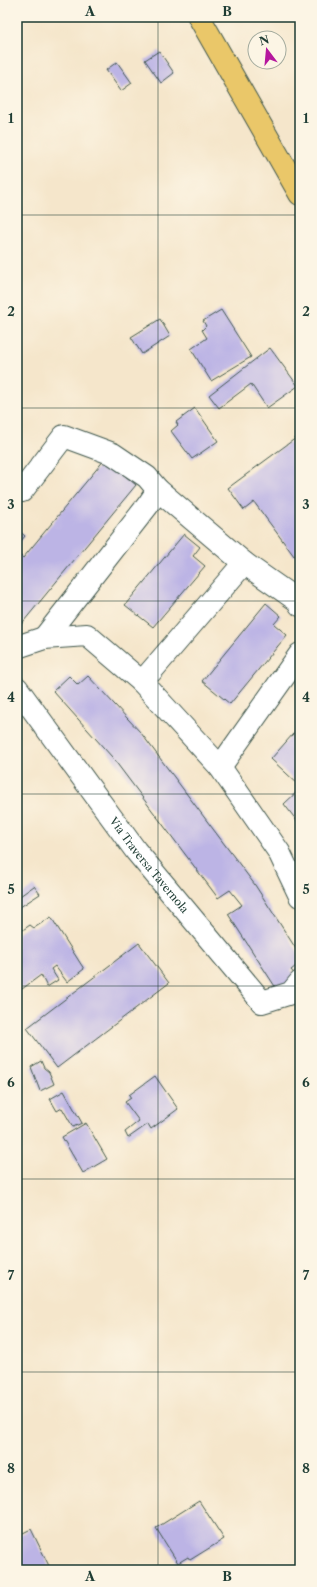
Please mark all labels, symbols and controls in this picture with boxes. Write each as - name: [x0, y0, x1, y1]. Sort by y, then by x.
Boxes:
- text: A: [84, 3, 96, 19]
- text: B: [222, 3, 232, 19]
- north arrow: [247, 30, 287, 70]
- text: N: [258, 32, 271, 48]
- text: 1: [8, 110, 14, 126]
- text: 1: [303, 110, 309, 126]
- text: 2: [7, 303, 15, 319]
- text: 2: [302, 303, 310, 319]
- text: 3: [7, 496, 15, 512]
- text: 3: [302, 496, 310, 512]
- text: 4: [7, 689, 15, 705]
- text: 4: [302, 689, 310, 705]
- street label: Via Traversa Tavernola: [106, 814, 192, 916]
- text: 5: [7, 881, 15, 897]
- text: 5: [302, 881, 310, 897]
- text: 6: [7, 1074, 15, 1090]
- text: 6: [302, 1074, 310, 1090]
- text: 7: [8, 1267, 15, 1283]
- text: 7: [303, 1267, 310, 1283]
- text: 8: [7, 1460, 15, 1476]
- text: 8: [302, 1460, 310, 1476]
- text: A: [84, 1568, 96, 1584]
- text: B: [222, 1568, 232, 1584]

